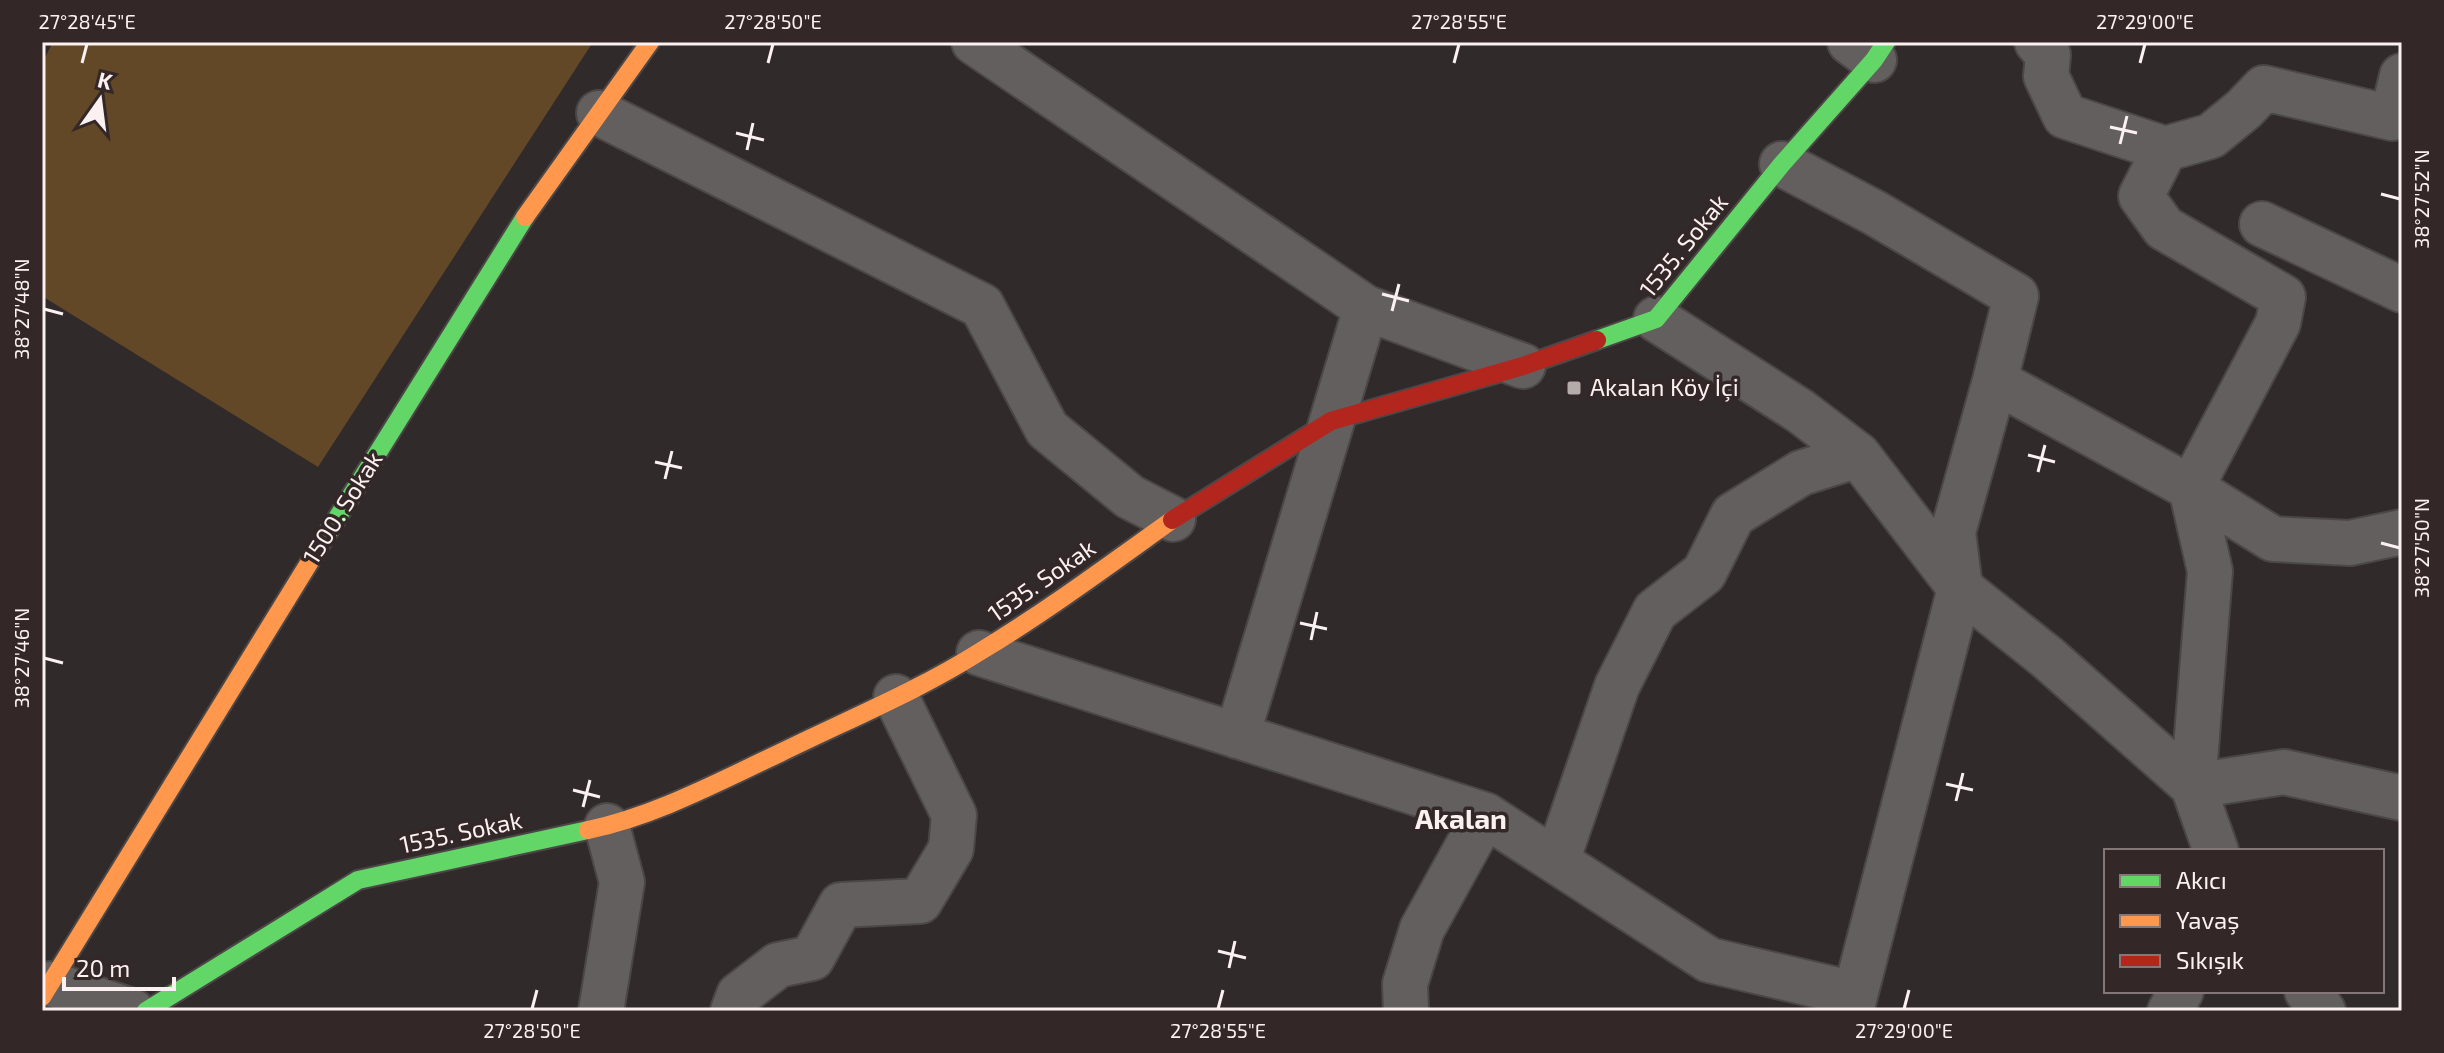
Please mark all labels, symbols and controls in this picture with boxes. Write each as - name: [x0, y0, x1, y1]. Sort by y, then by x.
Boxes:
- text: 27°28'45"E: [38, 9, 136, 33]
- text: 27°28'50"E: [724, 9, 822, 33]
- text: 27°28'55"E: [1411, 9, 1507, 33]
- text: 27°29'00"E: [2096, 9, 2194, 33]
- north arrow: [60, 60, 140, 140]
- text: K: [95, 65, 115, 94]
- text: 38°27'52"N: [2409, 149, 2433, 249]
- street label: 1535. Sokak: [1632, 188, 1733, 302]
- text: 38°27'48"N: [9, 258, 33, 360]
- place label: Akalan Köy İçi: [1590, 372, 1739, 402]
- marker: Akalan Köy İçi: [1565, 379, 1583, 397]
- street label: 1500. Sokak: [296, 446, 388, 569]
- text: 38°27'50"N: [2409, 498, 2433, 598]
- street label: 1535. Sokak: [982, 532, 1100, 627]
- text: 38°27'46"N: [9, 608, 33, 708]
- district label: Akalan: [1415, 801, 1507, 835]
- street label: 1535. Sokak: [397, 804, 524, 859]
- legend: [2104, 849, 2384, 993]
- text: Akıcı: [2176, 865, 2227, 894]
- text: Yavaş: [2176, 905, 2239, 935]
- scale bar: [64, 941, 174, 991]
- text: Sıkışık: [2176, 945, 2244, 975]
- text: 20 m: [76, 953, 130, 982]
- text: 27°28'50"E: [483, 1018, 581, 1042]
- text: 27°28'55"E: [1170, 1018, 1266, 1042]
- text: 27°29'00"E: [1855, 1018, 1953, 1042]

